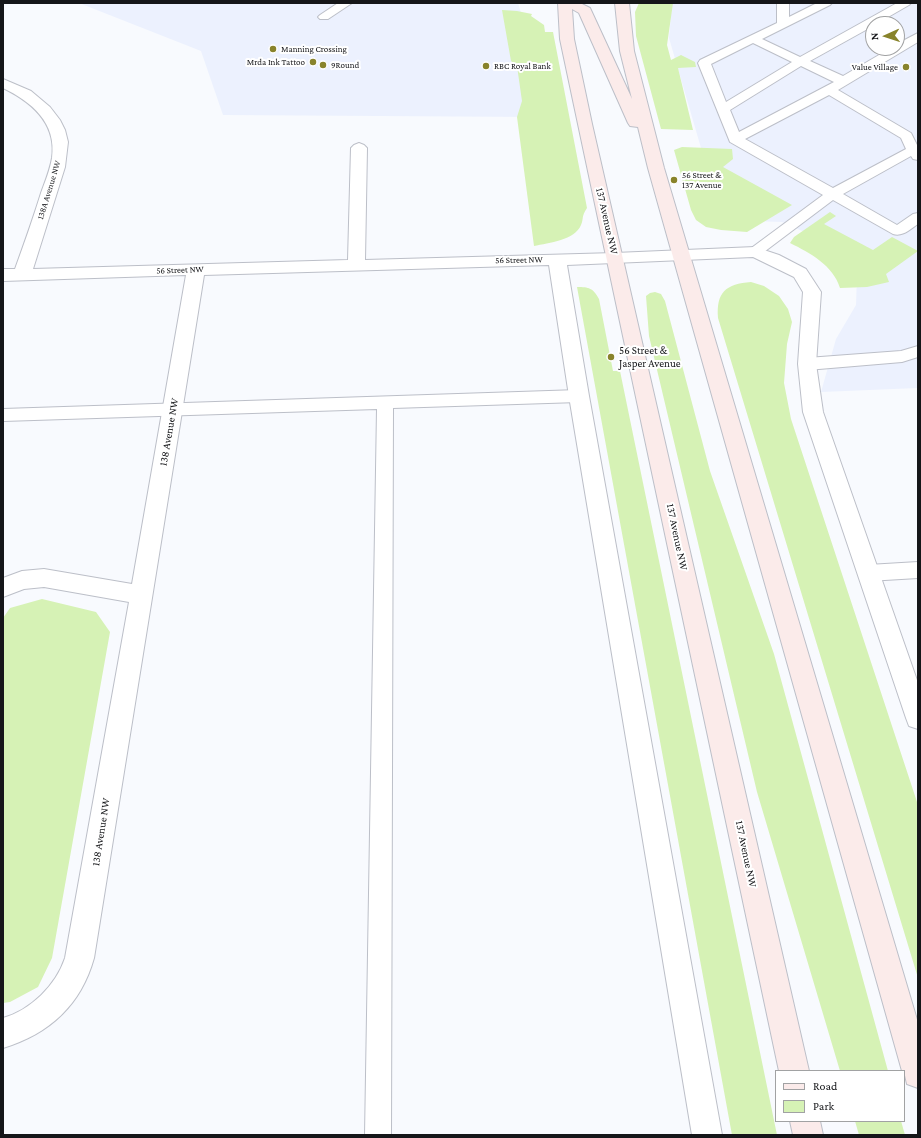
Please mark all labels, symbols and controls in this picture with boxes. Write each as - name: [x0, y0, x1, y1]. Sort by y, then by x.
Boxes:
- north arrow: [865, 16, 905, 56]
- text: N: [868, 33, 880, 41]
- marker: Manning Crossing: [268, 44, 278, 54]
- place label: Manning Crossing: [281, 44, 347, 54]
- place label: Mrda Ink Tattoo: [247, 57, 305, 67]
- marker: Mrda Ink Tattoo: [308, 57, 318, 67]
- marker: 9Round: [318, 60, 328, 70]
- place label: 9Round: [331, 60, 359, 70]
- marker: RBC Royal Bank: [481, 61, 491, 71]
- place label: RBC Royal Bank: [494, 61, 551, 71]
- place label: Value Village: [852, 62, 898, 72]
- marker: Value Village: [901, 62, 911, 72]
- street label: 138A Avenue NW: [35, 159, 63, 221]
- place label: 56 Street & 137 Avenue: [682, 170, 722, 191]
- marker: 56 Street & 137 Avenue: [669, 175, 679, 185]
- street label: 137 Avenue NW: [593, 187, 621, 255]
- street label: 56 Street NW: [495, 254, 543, 266]
- street label: 56 Street NW: [156, 264, 204, 276]
- place label: 56 Street & Jasper Avenue: [619, 344, 681, 370]
- marker: 56 Street & Jasper Avenue: [606, 352, 616, 362]
- street label: 138 Avenue NW: [157, 397, 181, 467]
- street label: 137 Avenue NW: [664, 503, 690, 571]
- street label: 138 Avenue NW: [89, 797, 113, 867]
- street label: 137 Avenue NW: [733, 820, 759, 888]
- legend: [775, 1070, 905, 1122]
- text: Road: [813, 1079, 837, 1093]
- text: Park: [813, 1099, 834, 1113]

